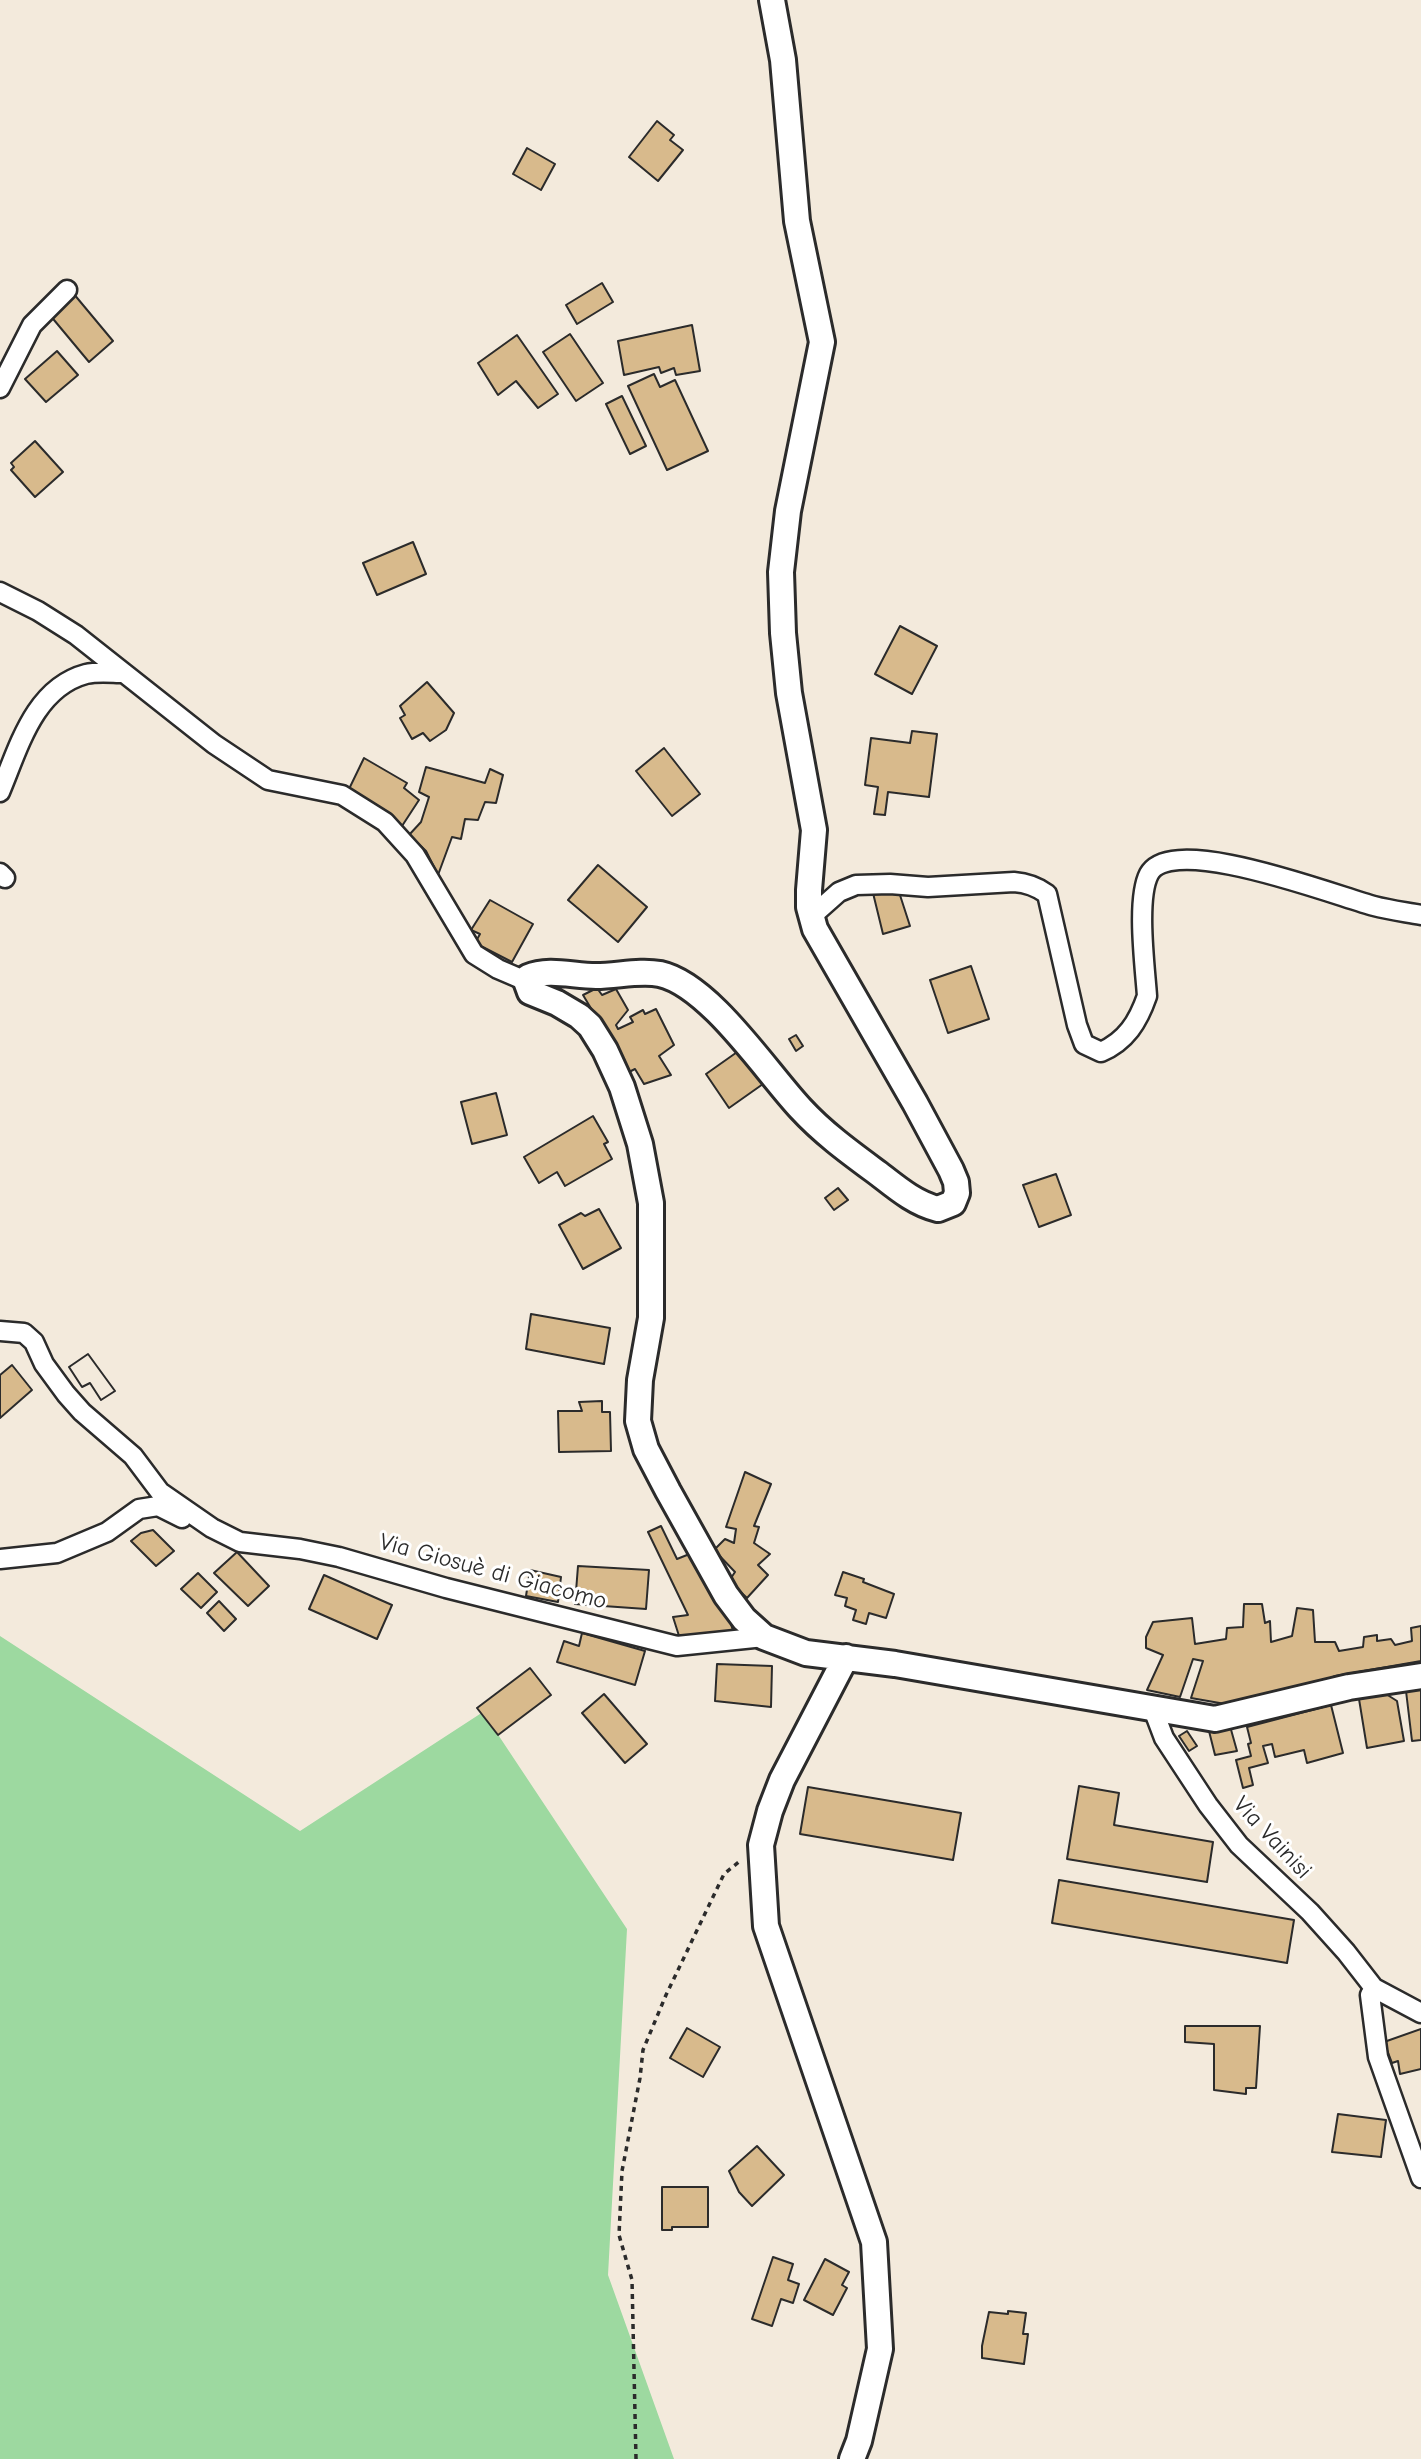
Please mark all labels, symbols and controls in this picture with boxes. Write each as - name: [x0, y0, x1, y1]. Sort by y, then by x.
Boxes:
- street label: Via Giosuè di Giacomo: [376, 1528, 610, 1616]
- street label: Via Vainisi: [1227, 1791, 1317, 1885]

